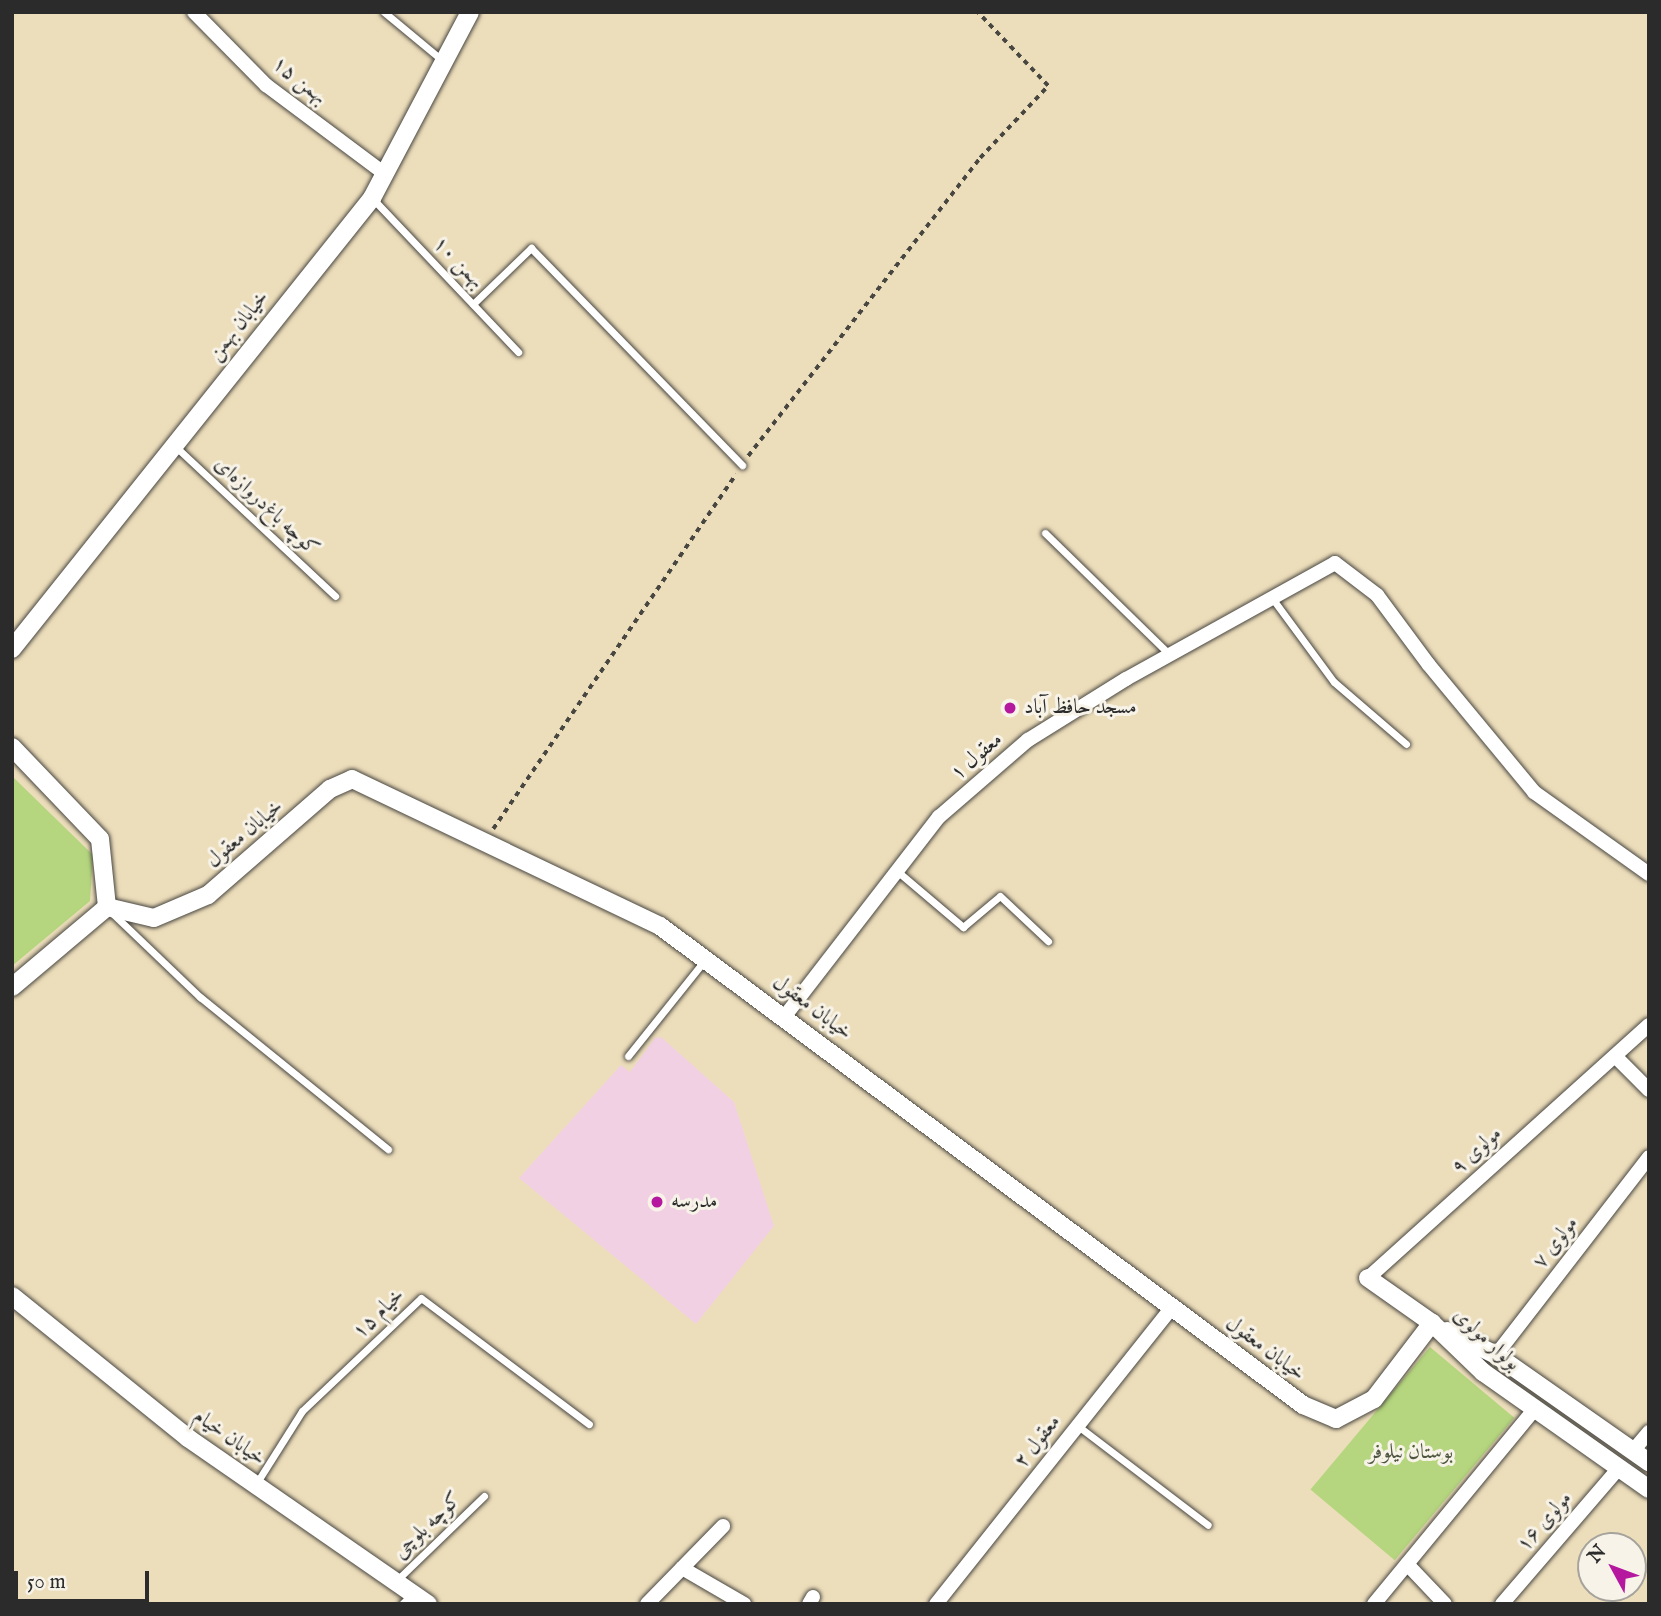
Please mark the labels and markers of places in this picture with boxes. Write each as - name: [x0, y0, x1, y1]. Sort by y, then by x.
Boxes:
- place label: مسجد حافظ آباد: [1024, 695, 1137, 721]
- marker: مسجد حافظ آباد: [1002, 700, 1018, 716]
- place label: مدرسه: [671, 1189, 717, 1215]
- marker: مدرسه: [649, 1194, 665, 1210]

